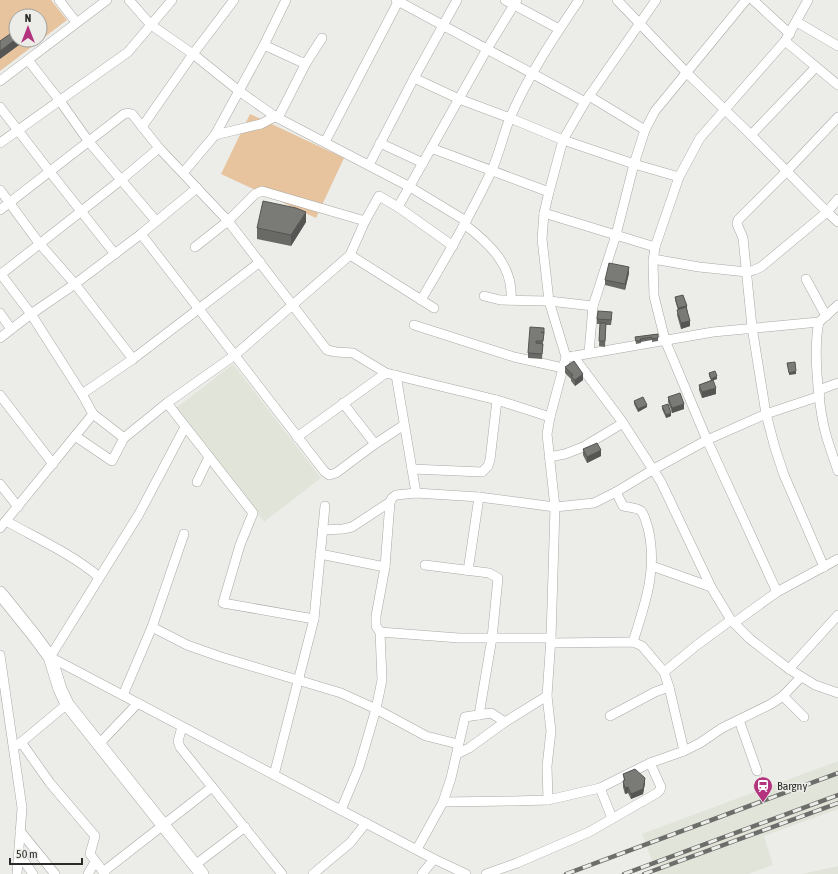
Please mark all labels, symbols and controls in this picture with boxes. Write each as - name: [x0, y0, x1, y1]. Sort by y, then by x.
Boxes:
- north arrow: [8, 8, 48, 48]
- text: N: [25, 12, 31, 24]
- station icon: Bargny: [752, 775, 774, 803]
- place label: Bargny: [777, 779, 807, 793]
- scale bar: [10, 840, 82, 866]
- text: 50 m: [16, 847, 38, 861]

